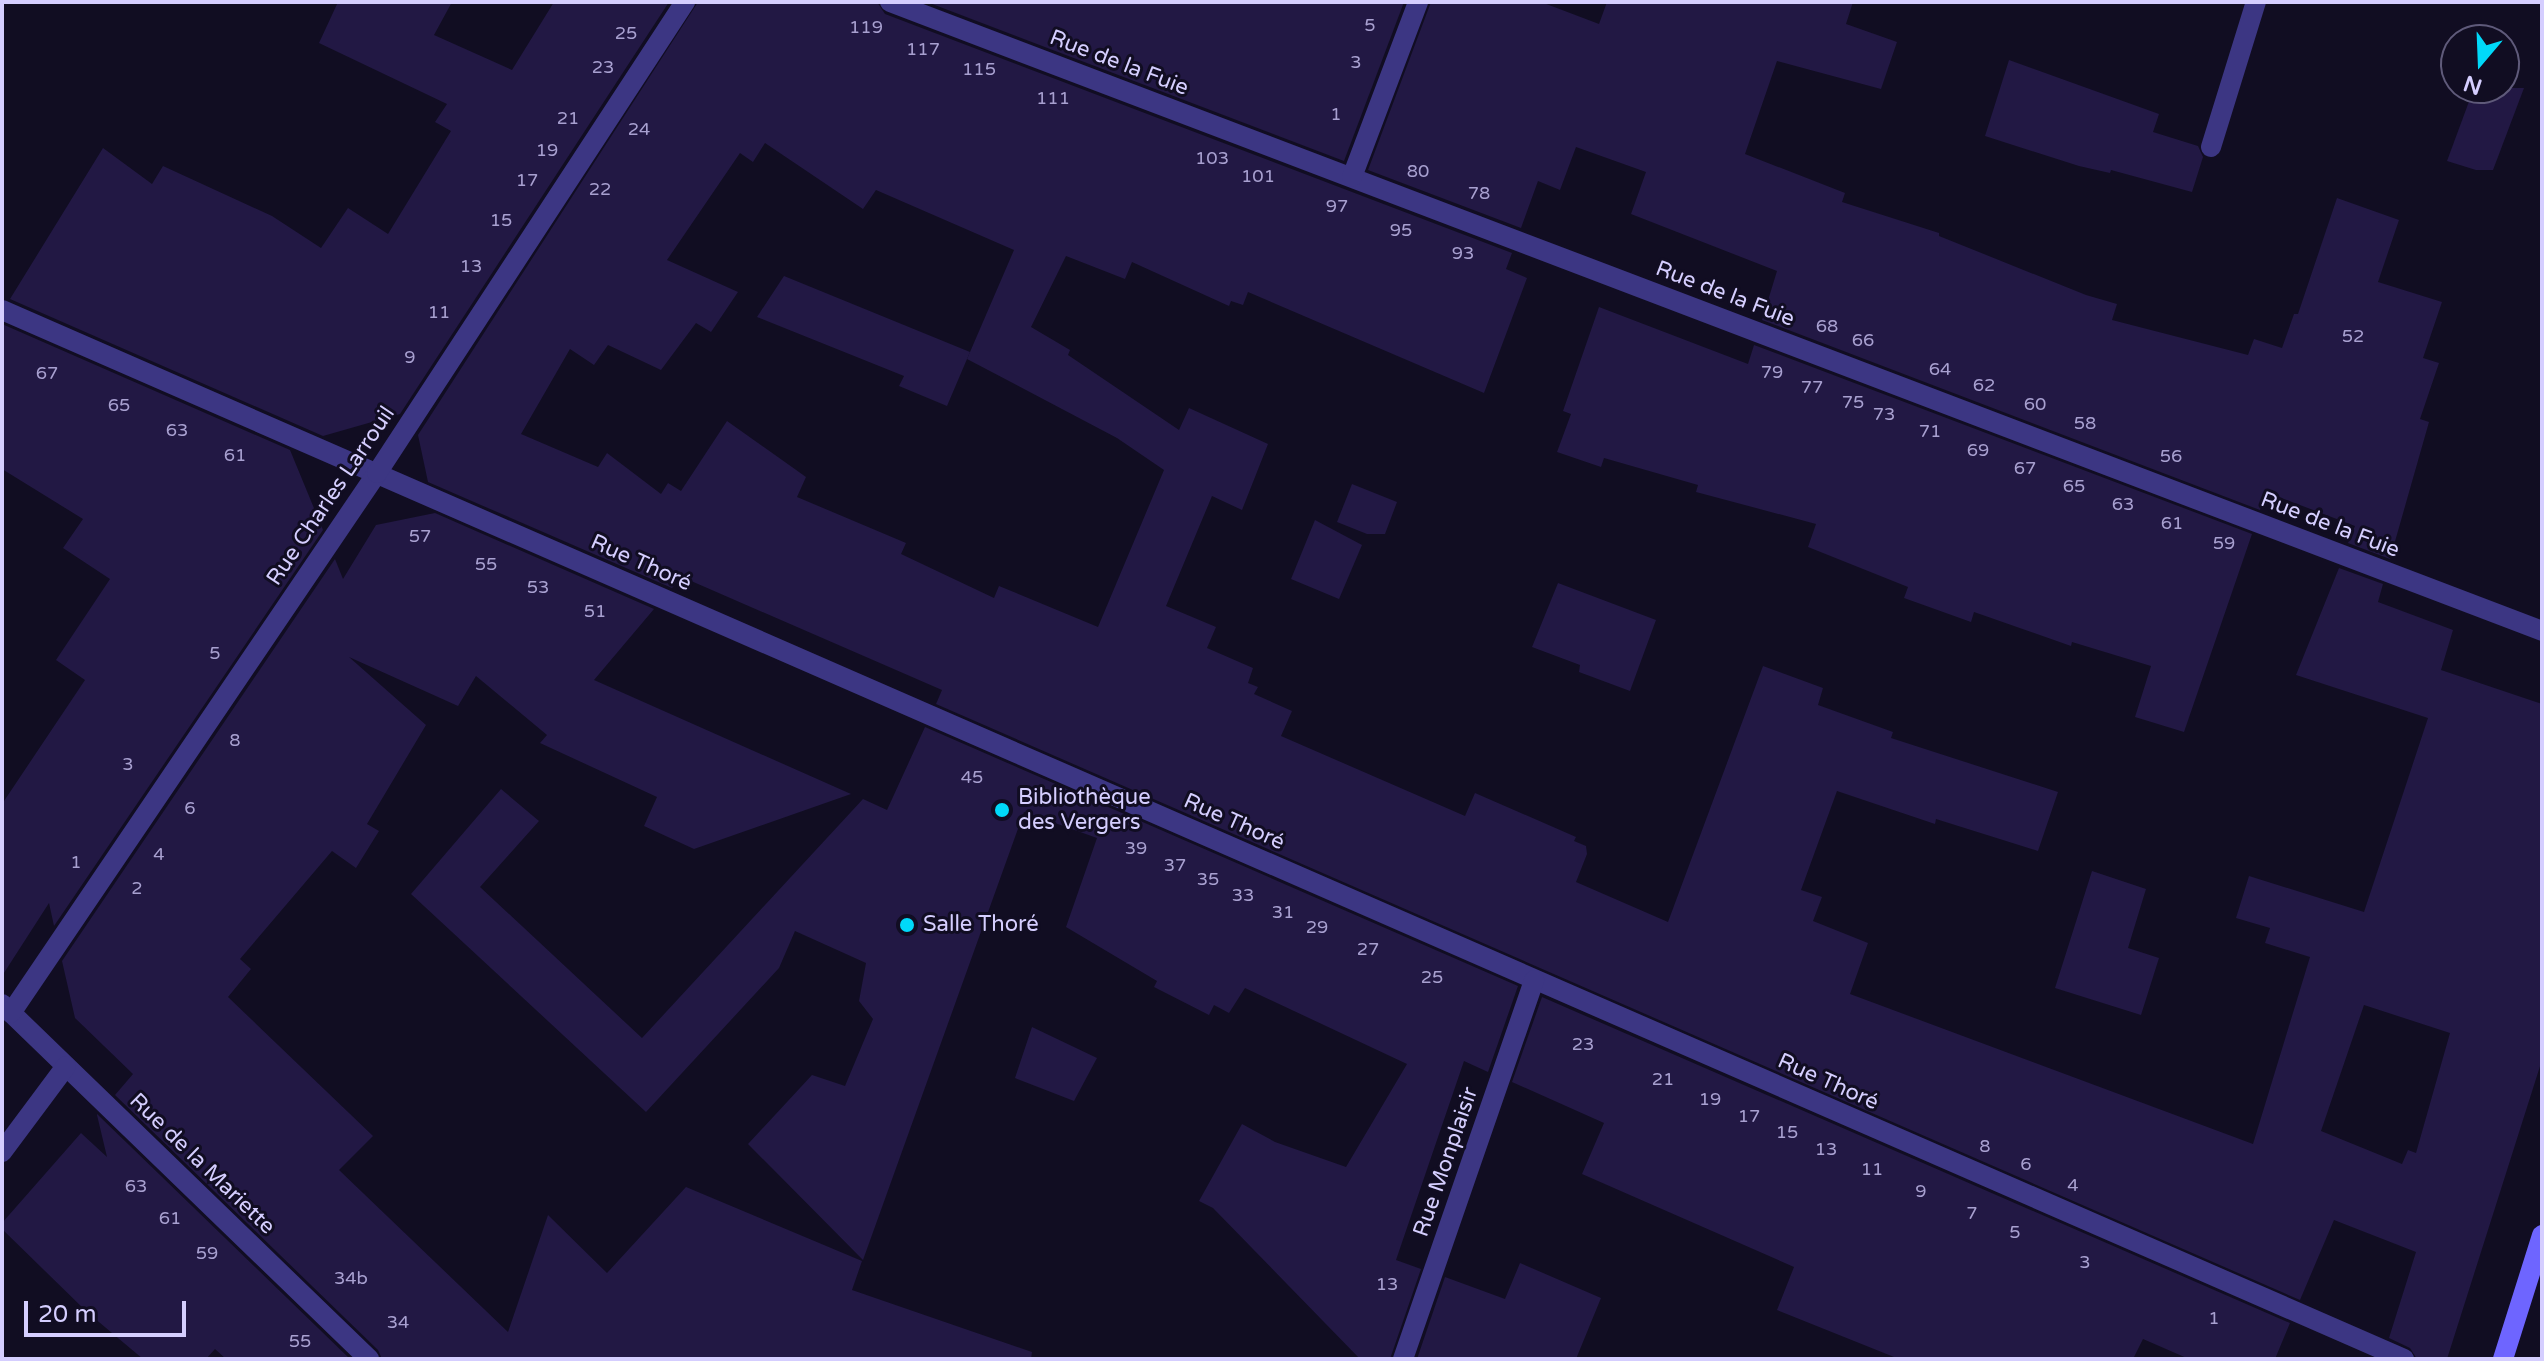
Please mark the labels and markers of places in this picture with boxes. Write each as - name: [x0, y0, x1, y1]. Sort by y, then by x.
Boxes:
- place label: Bibliothèque des Vergers: [1018, 784, 1151, 836]
- marker: Bibliothèque des Vergers: [993, 801, 1011, 819]
- place label: Salle Thoré: [923, 912, 1039, 938]
- marker: Salle Thoré: [898, 916, 916, 934]

